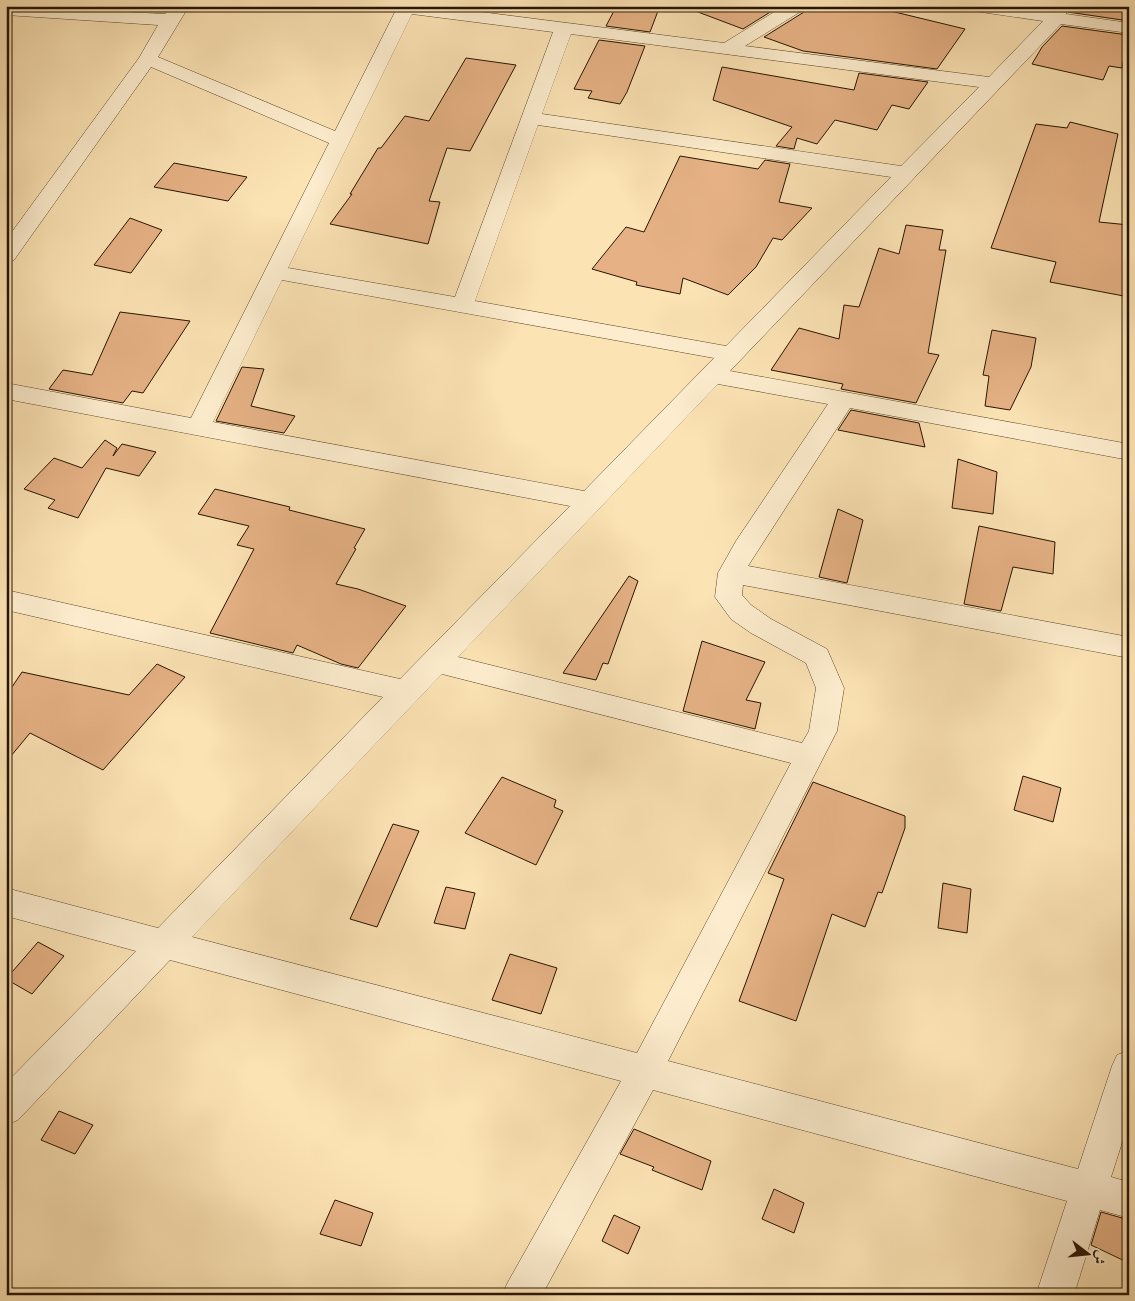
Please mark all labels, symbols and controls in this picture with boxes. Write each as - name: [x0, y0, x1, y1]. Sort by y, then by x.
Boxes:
- north arrow: [1062, 1228, 1112, 1278]
- text: ش: [1087, 1248, 1110, 1267]

